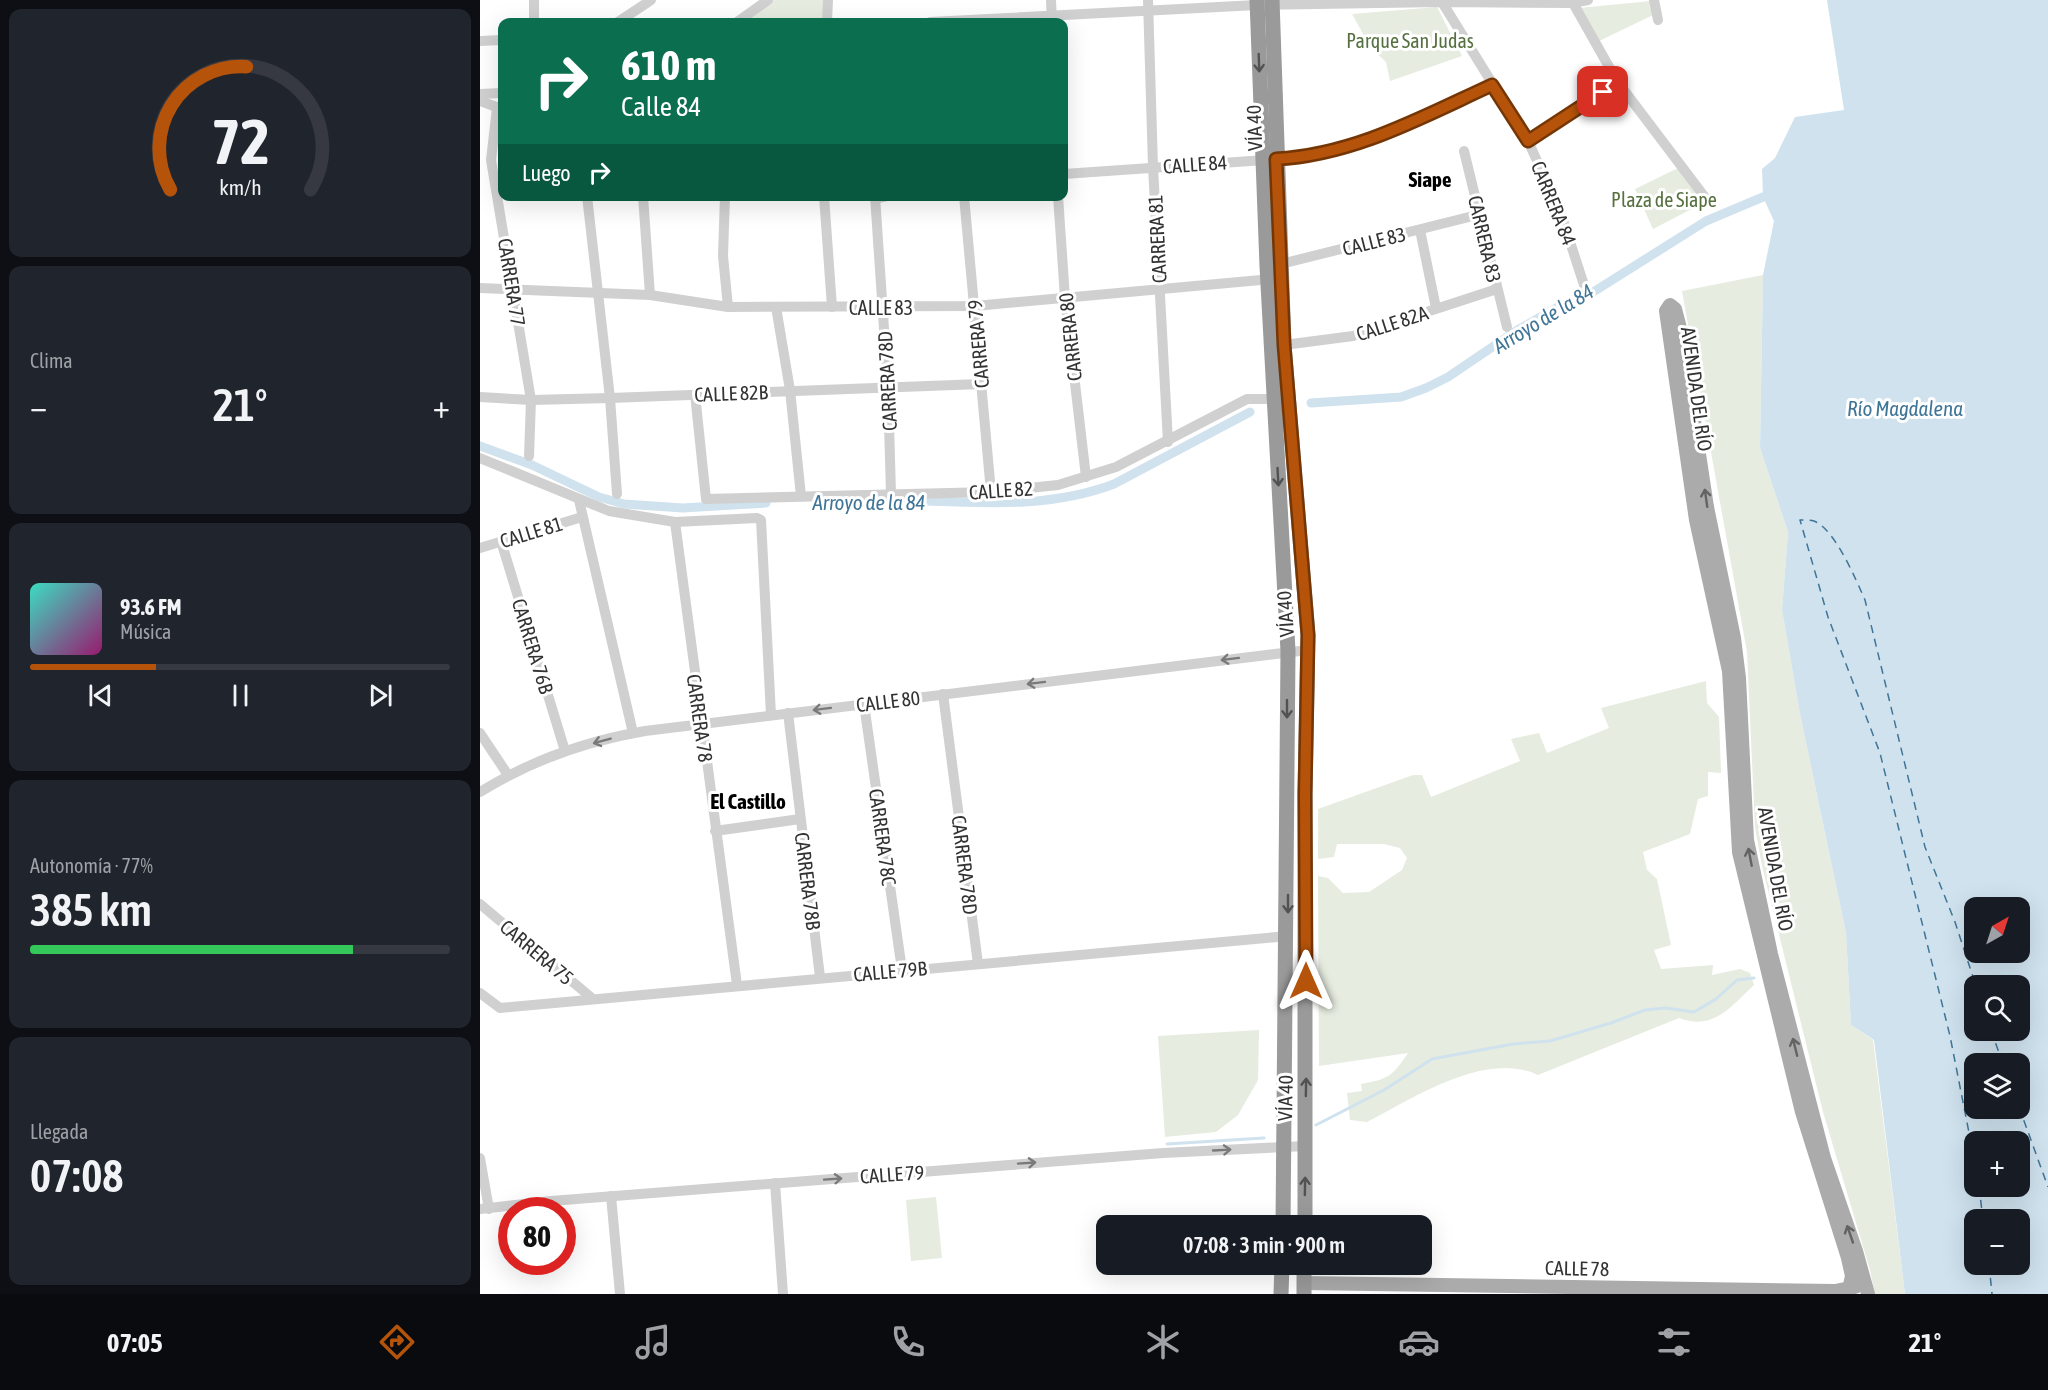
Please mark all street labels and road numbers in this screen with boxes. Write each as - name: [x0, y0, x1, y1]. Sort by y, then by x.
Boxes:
- street label: VÍA 40: [1242, 104, 1266, 152]
- street label: CALLE 84: [1162, 150, 1228, 178]
- street label: CARRERA 84: [1527, 158, 1581, 248]
- street label: CARRERA 83: [1464, 193, 1506, 285]
- street label: CARRERA 81: [1143, 194, 1171, 284]
- street label: CALLE 83: [1340, 222, 1408, 260]
- street label: CARRERA 77: [494, 236, 530, 328]
- street label: CARRERA 80: [1054, 292, 1086, 382]
- street label: CALLE 83: [849, 296, 913, 319]
- street label: CARRERA 79: [963, 299, 993, 389]
- street label: CALLE 82A: [1353, 301, 1431, 345]
- street label: AVENIDA DEL RÍO: [1677, 325, 1717, 453]
- street label: CARRERA 78D: [873, 331, 901, 431]
- street label: CALLE 82B: [694, 380, 769, 406]
- street label: CALLE 82: [968, 476, 1034, 504]
- street label: CALLE 81: [497, 512, 565, 552]
- street label: VÍA 40: [1272, 590, 1298, 638]
- street label: CARRERA 76B: [508, 596, 558, 697]
- street label: CARRERA 78: [682, 672, 718, 764]
- street label: CALLE 80: [855, 686, 921, 716]
- street label: CARRERA 78C: [865, 787, 901, 887]
- street label: AVENIDA DEL RÍO: [1754, 805, 1798, 933]
- street label: CARRERA 78D: [947, 814, 983, 916]
- street label: CARRERA 78B: [791, 831, 825, 932]
- street label: CARRERA 75: [496, 915, 578, 989]
- street label: CALLE 79B: [852, 956, 928, 986]
- street label: VÍA 40: [1273, 1075, 1297, 1121]
- street label: CALLE 79: [859, 1160, 925, 1188]
- street label: CALLE 78: [1545, 1256, 1609, 1280]

